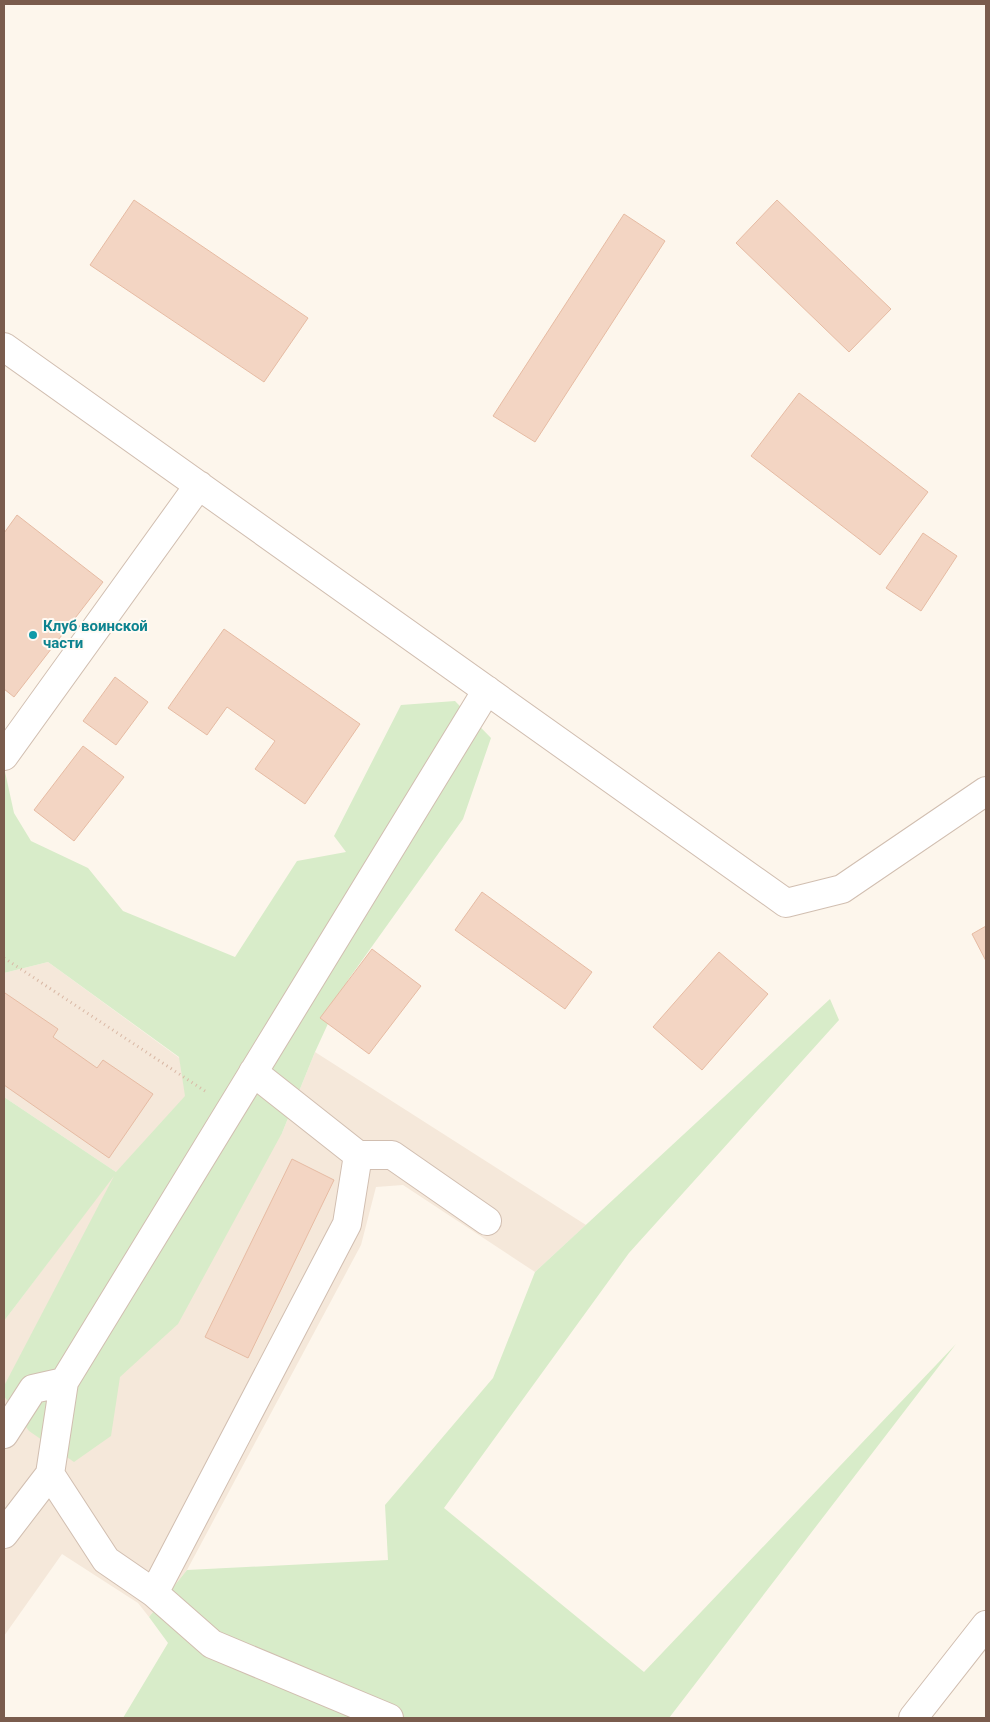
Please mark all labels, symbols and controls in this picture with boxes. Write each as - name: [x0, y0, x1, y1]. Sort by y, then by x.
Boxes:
- place label: Клуб воинской части: [43, 617, 148, 652]
- marker: Клуб воинской части: [27, 629, 39, 641]

